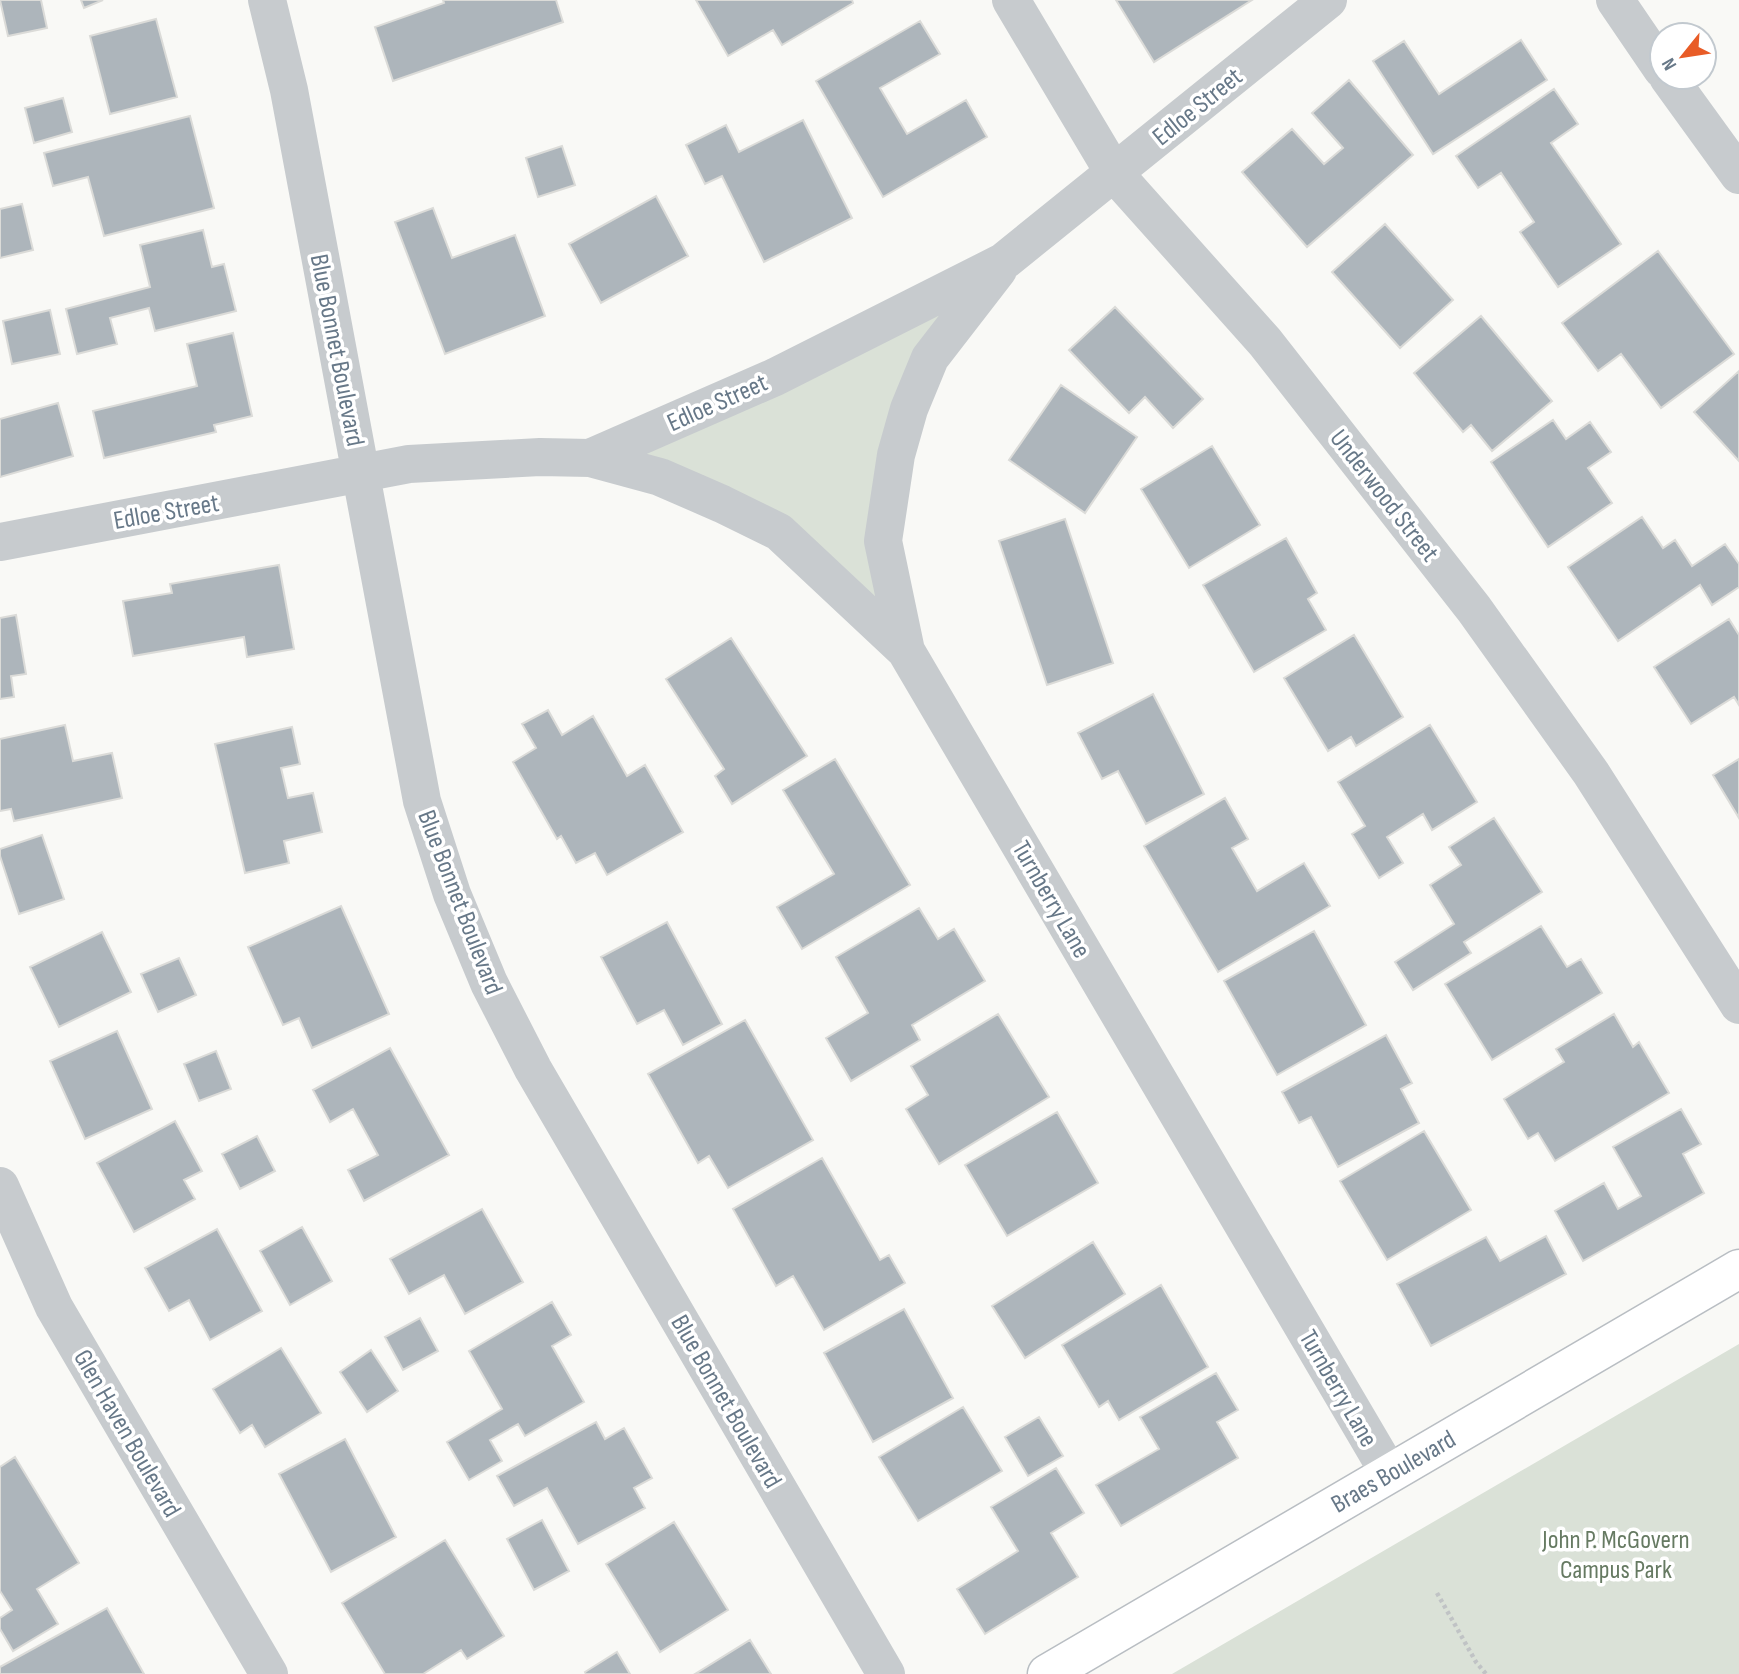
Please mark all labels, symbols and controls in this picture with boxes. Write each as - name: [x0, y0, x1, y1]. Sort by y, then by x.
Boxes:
- north arrow: [1648, 21, 1718, 91]
- text: N: [1657, 54, 1682, 74]
- street label: Edloe Street: [1147, 62, 1249, 153]
- street label: Blue Bonnet Boulevard: [303, 252, 370, 449]
- street label: Edloe Street: [663, 368, 773, 439]
- street label: Underwood Street: [1323, 424, 1445, 568]
- street label: Edloe Street: [111, 488, 221, 537]
- street label: Blue Bonnet Boulevard: [410, 806, 509, 999]
- street label: Turnberry Lane: [1005, 836, 1097, 964]
- street label: Blue Bonnet Boulevard: [664, 1310, 788, 1494]
- street label: Turnberry Lane: [1292, 1325, 1384, 1453]
- street label: Glen Haven Boulevard: [66, 1345, 187, 1523]
- street label: Braes Boulevard: [1326, 1424, 1461, 1520]
- park label: John P. McGovern Campus Park: [1541, 1525, 1690, 1586]

